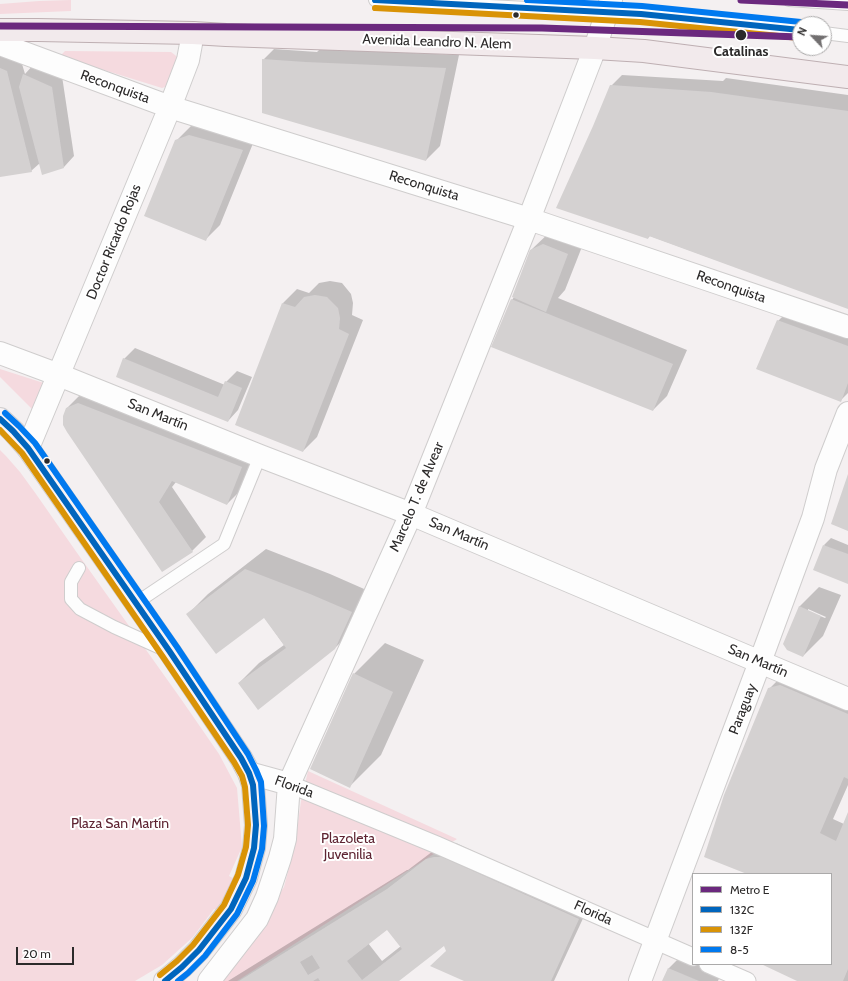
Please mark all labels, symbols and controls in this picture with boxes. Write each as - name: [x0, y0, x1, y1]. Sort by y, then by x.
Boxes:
- unlabelled marker: [511, 10, 521, 20]
- north arrow: [792, 16, 832, 56]
- text: N: [794, 25, 810, 38]
- marker: Catalinas: [734, 28, 748, 42]
- street label: Avenida Leandro N. Alem: [362, 31, 512, 53]
- place label: Catalinas: [714, 44, 768, 60]
- street label: Reconquista: [78, 67, 152, 107]
- street label: Reconquista: [387, 167, 461, 205]
- street label: Doctor Ricardo Rojas: [83, 182, 145, 302]
- street label: Reconquista: [694, 267, 768, 307]
- street label: San Martín: [125, 395, 191, 435]
- street label: Marcelo T. de Alvear: [386, 440, 448, 554]
- unlabelled marker: [42, 456, 52, 466]
- street label: San Martín: [426, 514, 492, 554]
- street label: San Martín: [725, 641, 791, 681]
- street label: Paraguay: [726, 681, 760, 737]
- street label: Florida: [272, 772, 316, 802]
- park label: Plaza San Martín: [71, 816, 169, 832]
- park label: Plazoleta Juvenilia: [321, 831, 375, 864]
- legend: [692, 873, 832, 965]
- text: Metro E: [730, 882, 769, 897]
- street label: Florida: [571, 897, 615, 929]
- text: 132C: [730, 902, 754, 917]
- text: 132F: [730, 922, 753, 937]
- scale bar: [18, 939, 76, 965]
- text: 8-5: [730, 942, 749, 957]
- text: 20 m: [23, 946, 51, 961]

